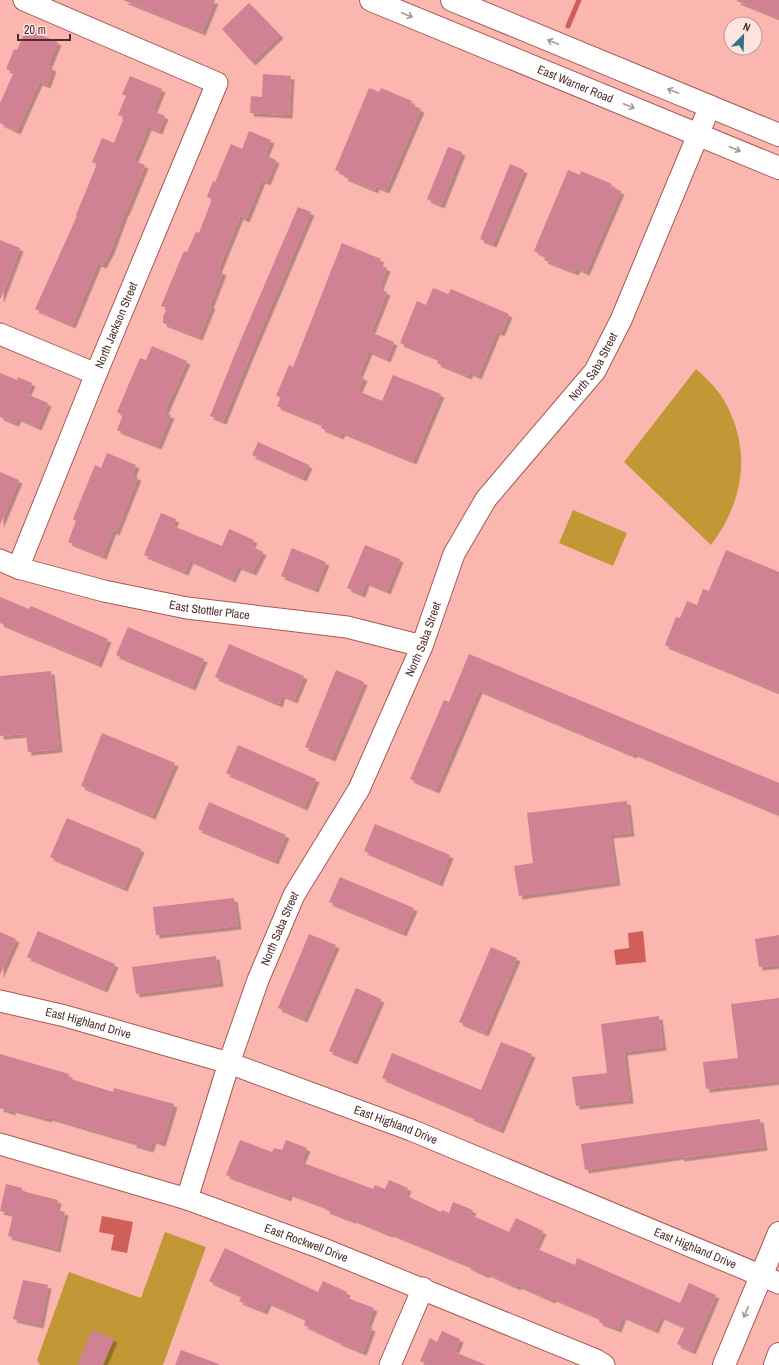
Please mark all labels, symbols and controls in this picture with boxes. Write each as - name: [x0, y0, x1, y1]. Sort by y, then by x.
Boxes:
- one-way arrow: [400, 11, 412, 19]
- scale bar: [18, 16, 70, 42]
- north arrow: [723, 16, 763, 56]
- text: N: [741, 19, 753, 35]
- text: 20 m: [24, 22, 46, 38]
- one-way arrow: [548, 37, 560, 45]
- street label: East Warner Road: [535, 61, 616, 107]
- one-way arrow: [668, 87, 680, 94]
- one-way arrow: [623, 103, 635, 110]
- one-way arrow: [728, 146, 740, 154]
- street label: North Jackson Street: [91, 279, 141, 371]
- street label: North Saba Street: [565, 330, 621, 404]
- street label: East Stottler Place: [168, 597, 251, 623]
- street label: North Saba Street: [402, 599, 445, 679]
- street label: North Saba Street: [257, 888, 302, 968]
- street label: East Highland Drive: [44, 1004, 133, 1043]
- street label: East Highland Drive: [352, 1102, 440, 1148]
- street label: East Rockwell Drive: [262, 1220, 350, 1266]
- street label: East Highland Drive: [651, 1224, 739, 1272]
- one-way arrow: [742, 1305, 750, 1317]

